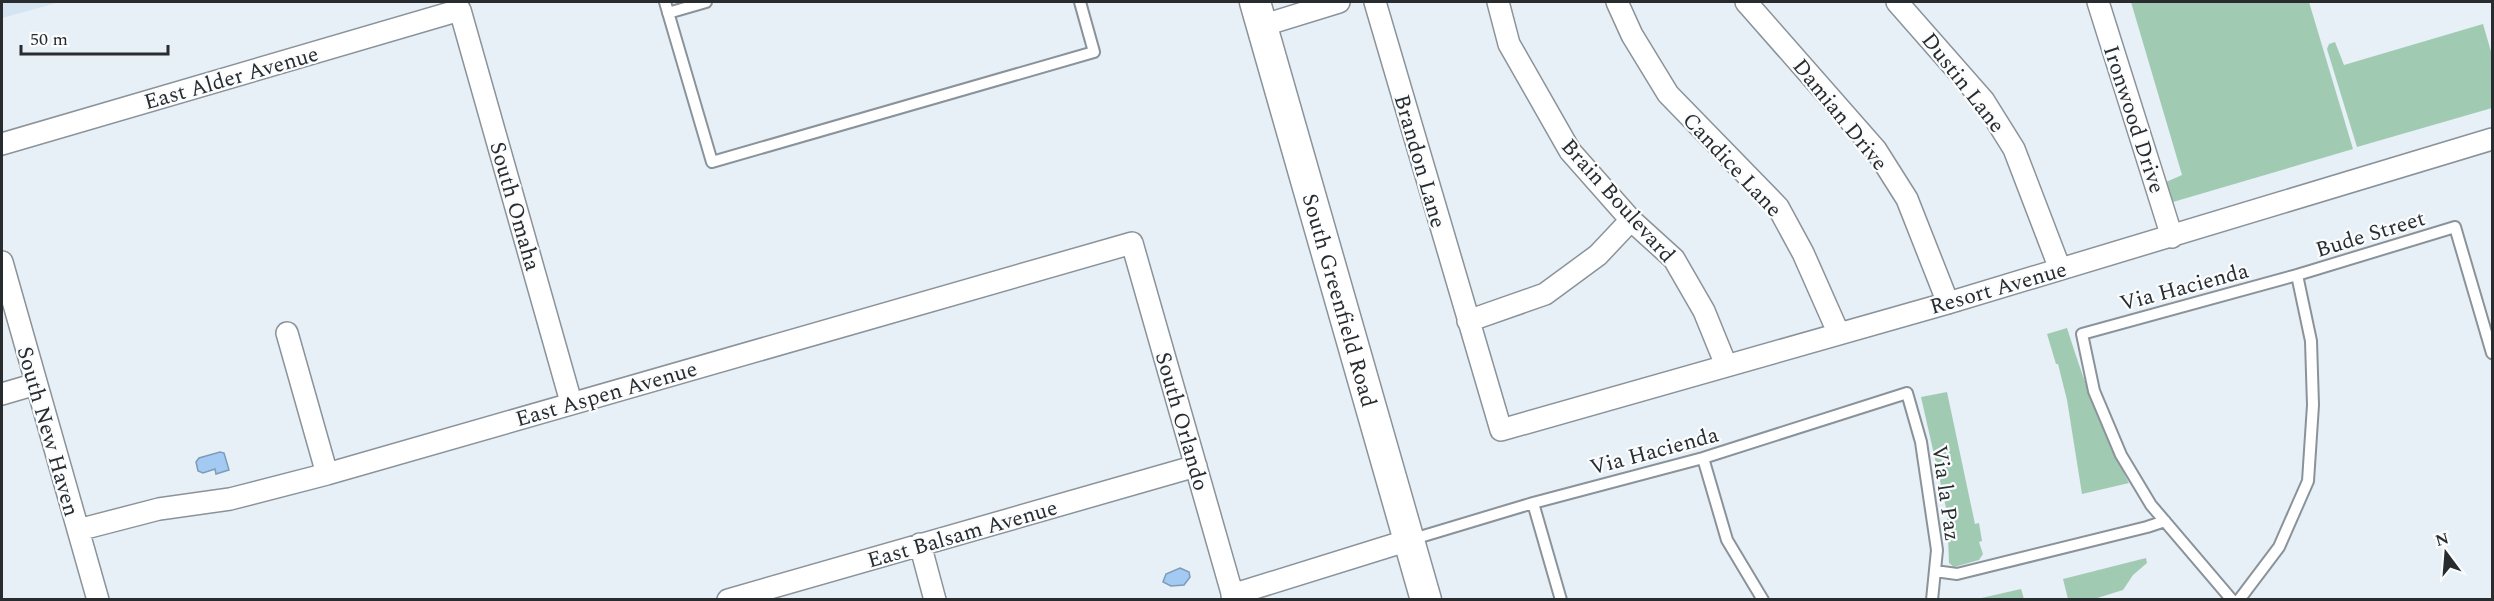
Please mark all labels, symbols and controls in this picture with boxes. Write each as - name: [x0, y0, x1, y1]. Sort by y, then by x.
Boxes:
- scale bar: [21, 18, 168, 56]
- text: 50 m: [30, 26, 68, 53]
- street label: Dustin Lane: [1913, 26, 2013, 140]
- street label: East Alder Avenue: [140, 38, 323, 119]
- street label: Ironwood Drive: [2094, 41, 2173, 198]
- street label: Damian Drive: [1784, 52, 1896, 178]
- street label: Brandon Lane: [1385, 91, 1454, 232]
- street label: Candice Lane: [1674, 105, 1790, 225]
- street label: Brain Boulevard: [1553, 131, 1683, 271]
- street label: South Omaha: [480, 138, 549, 275]
- street label: South Greenfield Road: [1293, 190, 1385, 411]
- street label: Bude Street: [2312, 202, 2429, 267]
- street label: Resort Avenue: [1926, 253, 2071, 324]
- street label: Via Hacienda: [2116, 254, 2253, 320]
- street label: South New Haven: [8, 343, 88, 520]
- street label: South Orlando: [1146, 348, 1217, 495]
- street label: East Aspen Avenue: [512, 353, 701, 436]
- street label: Via Hacienda: [1586, 418, 1723, 484]
- street label: Via la Paz: [1922, 443, 1969, 543]
- street label: East Balsam Avenue: [863, 491, 1061, 577]
- north arrow: [2416, 523, 2476, 583]
- text: N: [2433, 526, 2452, 553]

